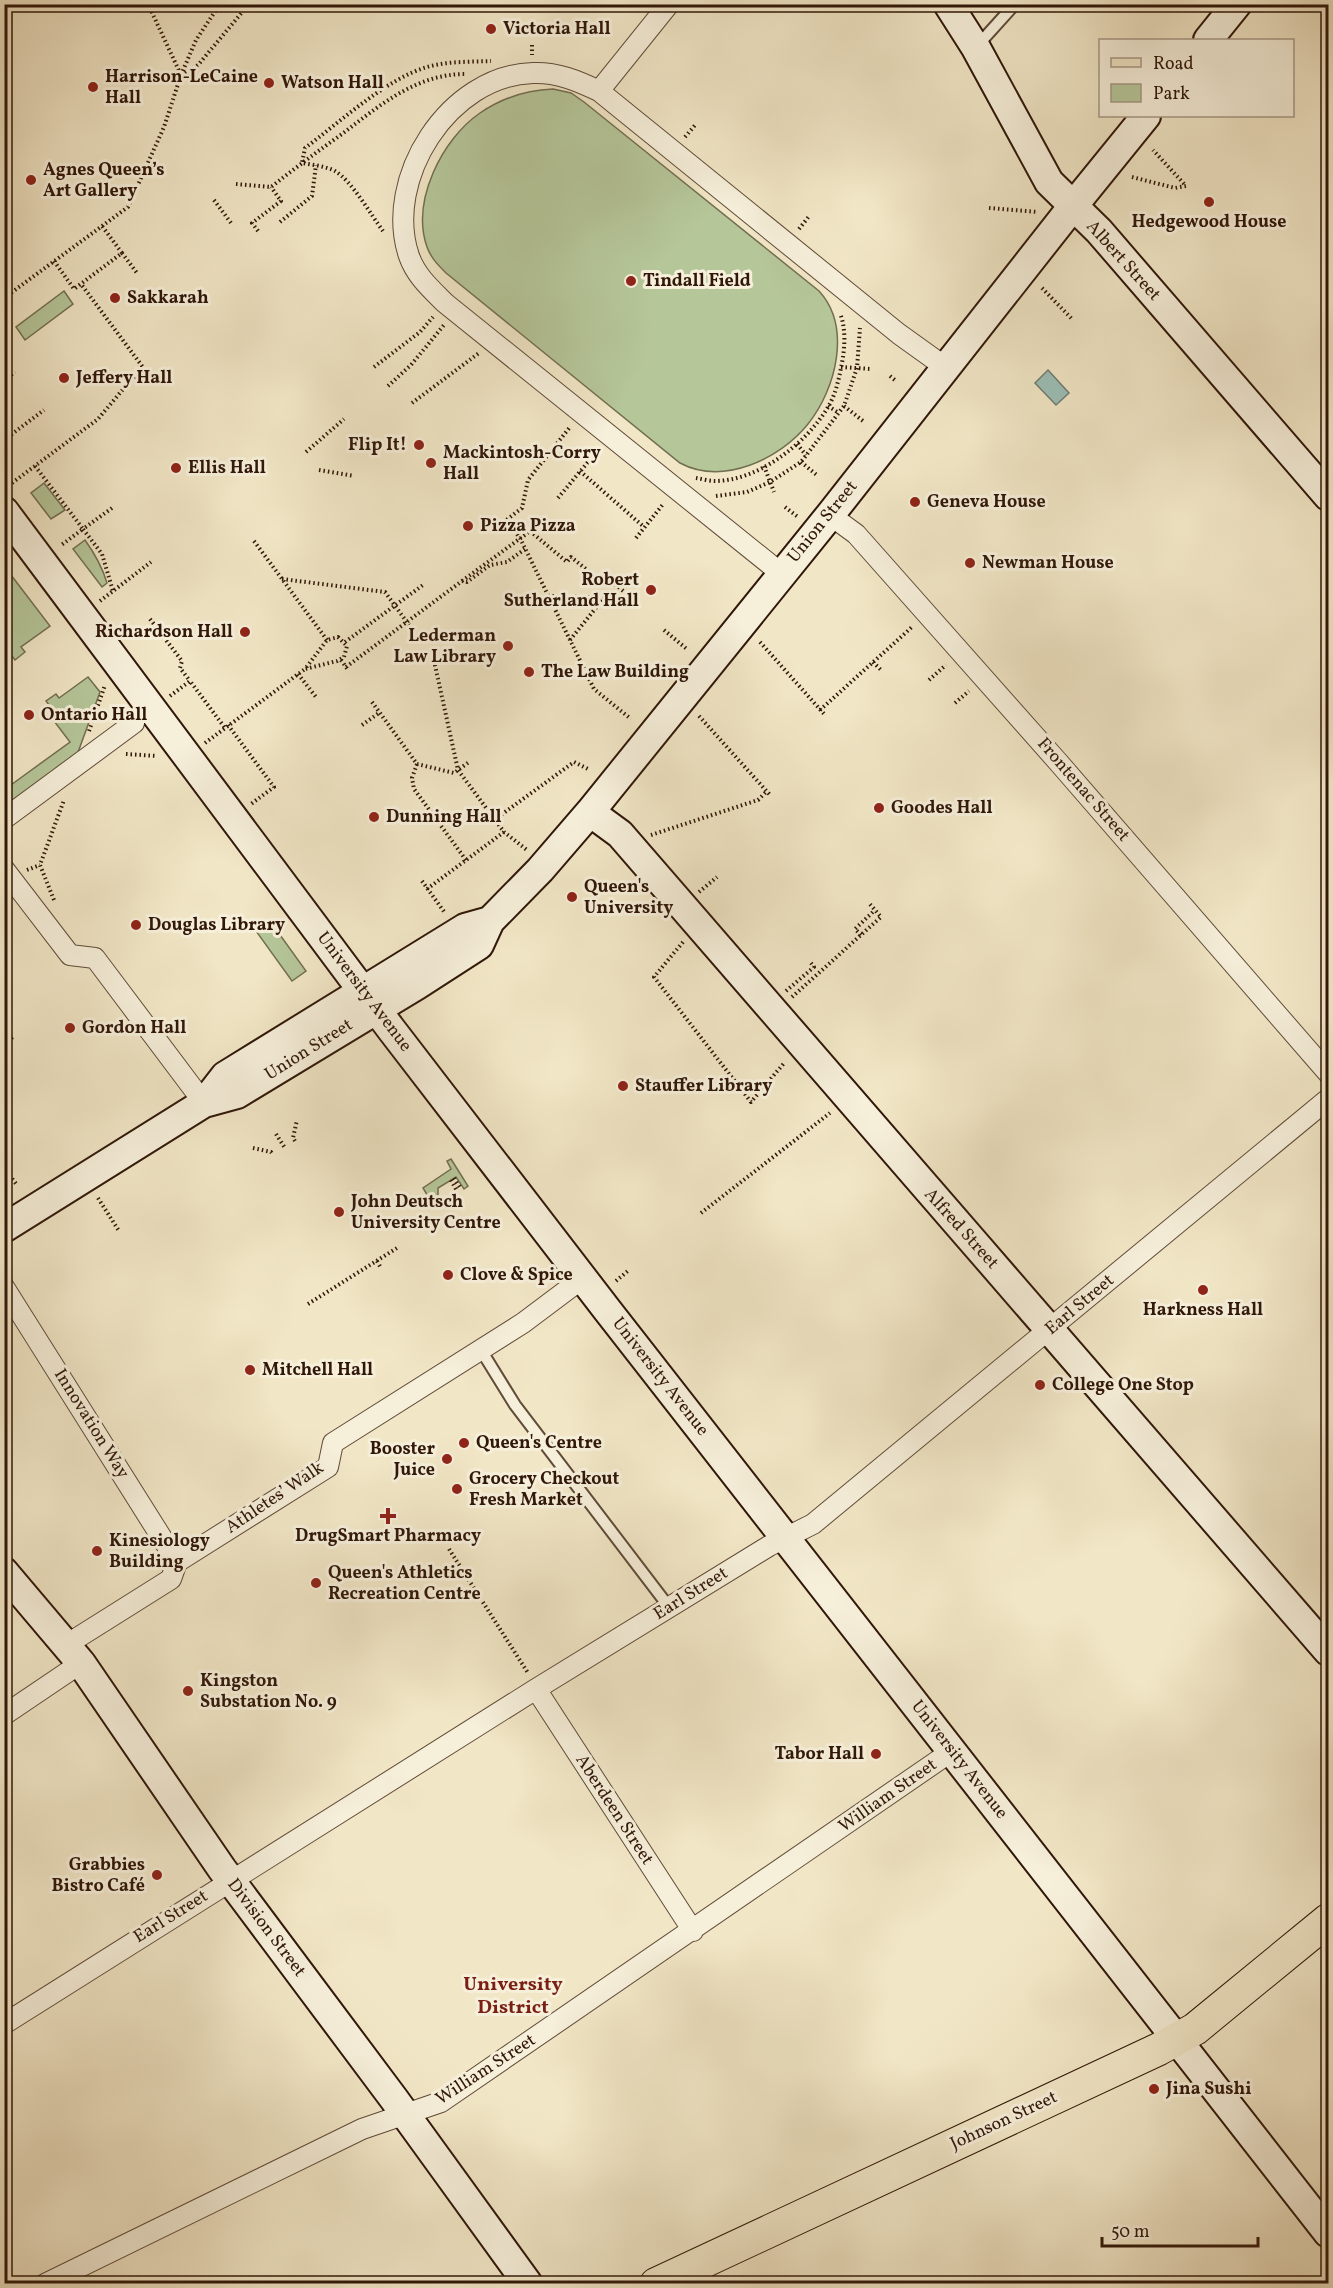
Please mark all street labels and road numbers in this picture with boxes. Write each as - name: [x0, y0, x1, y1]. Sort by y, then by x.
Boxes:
- street label: Albert Street: [1080, 215, 1166, 307]
- street label: Union Street: [782, 476, 864, 568]
- street label: Frontenac Street: [1031, 733, 1135, 847]
- street label: University Avenue: [310, 927, 418, 1057]
- street label: Union Street: [260, 1013, 358, 1087]
- street label: Alfred Street: [918, 1183, 1004, 1275]
- street label: Earl Street: [1040, 1269, 1120, 1341]
- street label: University Avenue: [606, 1312, 714, 1442]
- street label: Innovation Way: [47, 1364, 135, 1484]
- street label: Athletes’ Walk: [221, 1456, 329, 1540]
- street label: Earl Street: [649, 1561, 733, 1627]
- street label: University Avenue: [905, 1695, 1013, 1825]
- street label: Aberdeen Street: [569, 1750, 659, 1870]
- street label: William Street: [834, 1753, 942, 1839]
- street label: Division Street: [221, 1873, 311, 1983]
- street label: Earl Street: [129, 1884, 213, 1950]
- street label: William Street: [431, 2028, 541, 2112]
- street label: Johnson Street: [946, 2085, 1062, 2157]

